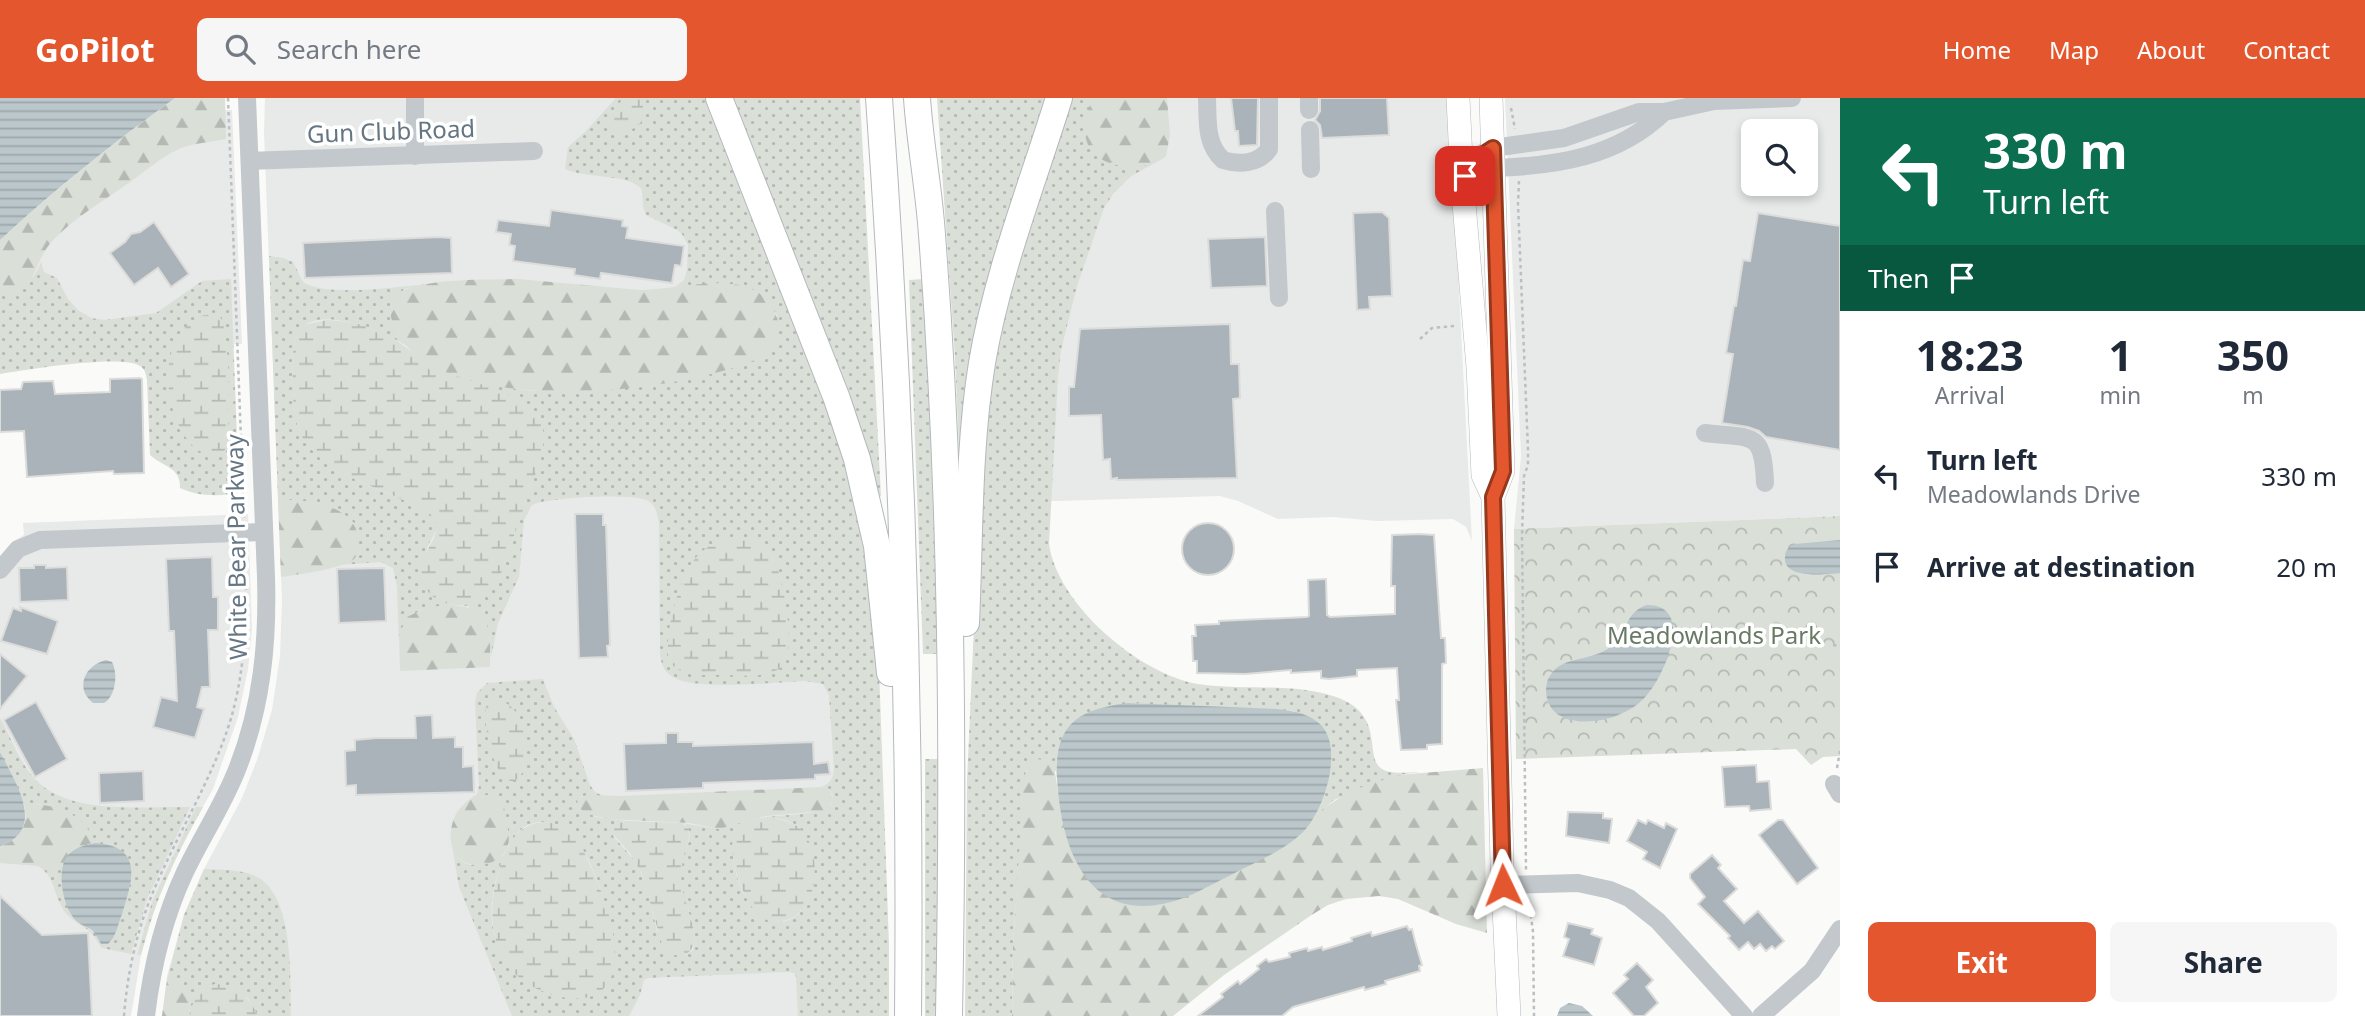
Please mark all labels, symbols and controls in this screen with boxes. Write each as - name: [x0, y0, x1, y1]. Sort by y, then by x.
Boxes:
- search box: [197, 18, 687, 81]
- text: GoPilot: [35, 27, 155, 72]
- icon: search: [221, 30, 259, 68]
- text: Search here: [277, 31, 421, 67]
- text: Home: [1943, 33, 2011, 66]
- text: Map: [2049, 33, 2099, 66]
- text: About: [2137, 33, 2205, 66]
- text: Contact: [2243, 33, 2330, 66]
- street label: Gun Club Road: [306, 111, 476, 150]
- text: 330 m: [1983, 117, 2128, 183]
- map controls: [1741, 119, 1818, 196]
- button: search: [1741, 119, 1818, 196]
- icon: left: [1868, 126, 1959, 217]
- pin: [1435, 146, 1495, 206]
- icon: arrive: [1446, 157, 1484, 195]
- text: Turn left: [1983, 180, 2109, 223]
- icon: arrive: [1943, 259, 1981, 297]
- text: Then: [1868, 260, 1929, 296]
- text: 18:23: [1916, 326, 2024, 383]
- text: 1: [2108, 326, 2132, 383]
- text: 350: [2217, 326, 2289, 383]
- text: Arrival: [1935, 379, 2005, 411]
- text: min: [2100, 379, 2141, 411]
- text: m: [2242, 379, 2264, 411]
- street label: White Bear Parkway: [217, 433, 254, 660]
- text: Turn left: [1927, 442, 2038, 478]
- icon: left: [1868, 457, 1906, 495]
- text: 330 m: [2261, 458, 2337, 494]
- text: Meadowlands Drive: [1927, 478, 2141, 510]
- icon: arrive: [1868, 548, 1906, 586]
- text: Arrive at destination: [1927, 549, 2196, 585]
- text: 20 m: [2276, 549, 2337, 585]
- park label: Meadowlands Park: [1607, 618, 1821, 651]
- position arrow: [1466, 848, 1540, 922]
- button: Exit: [1868, 922, 2096, 1002]
- button: Share: [2110, 922, 2337, 1002]

